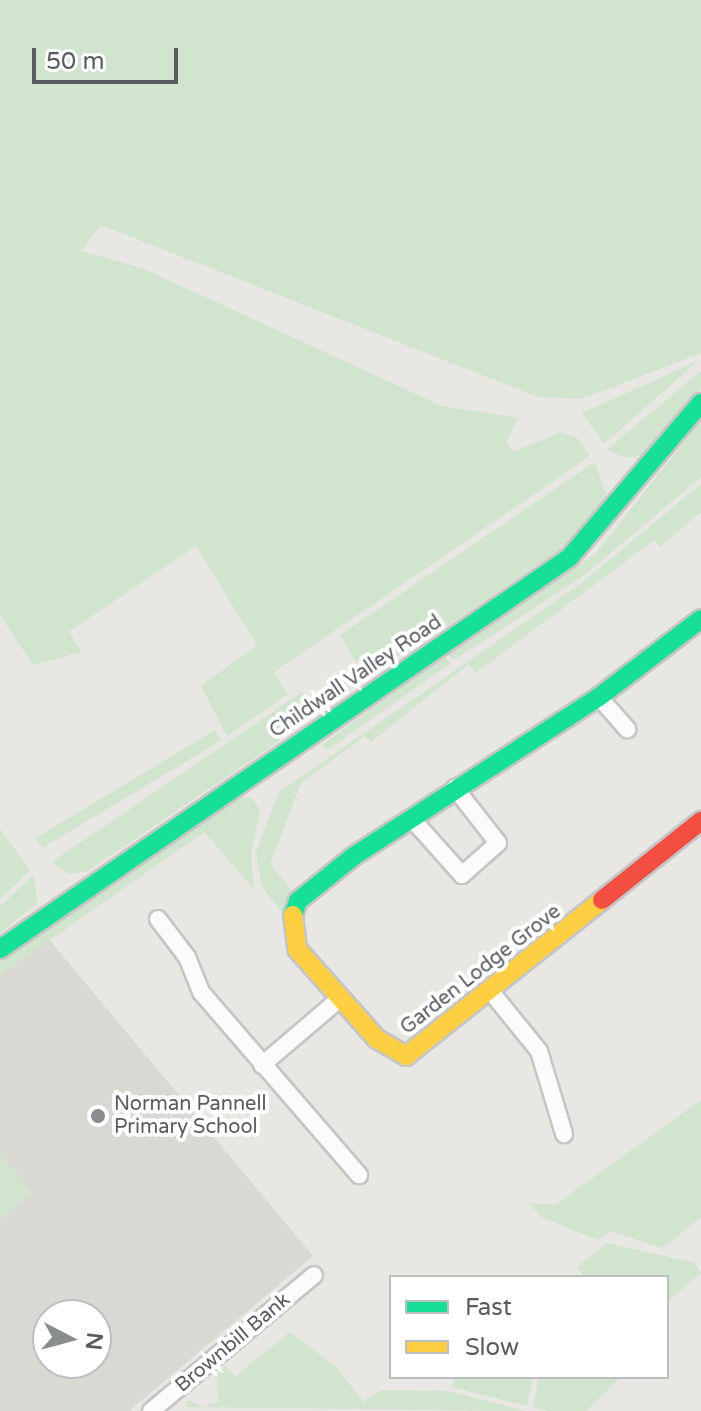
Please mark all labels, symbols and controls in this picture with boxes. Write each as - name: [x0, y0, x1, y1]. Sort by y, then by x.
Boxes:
- scale bar: [36, 32, 182, 82]
- text: 50 m: [46, 47, 104, 76]
- street label: Childwall Valley Road: [265, 611, 447, 743]
- street label: Garden Lodge Grove: [396, 900, 566, 1040]
- place label: Norman Pannell Primary School: [114, 1092, 266, 1139]
- marker: Norman Pannell Primary School: [89, 1107, 107, 1125]
- legend: [389, 1275, 669, 1379]
- street label: Brownbill Bank: [171, 1288, 295, 1398]
- text: Fast: [465, 1293, 512, 1322]
- north arrow: [32, 1299, 112, 1379]
- text: N: [80, 1331, 108, 1351]
- text: Slow: [465, 1333, 519, 1362]

